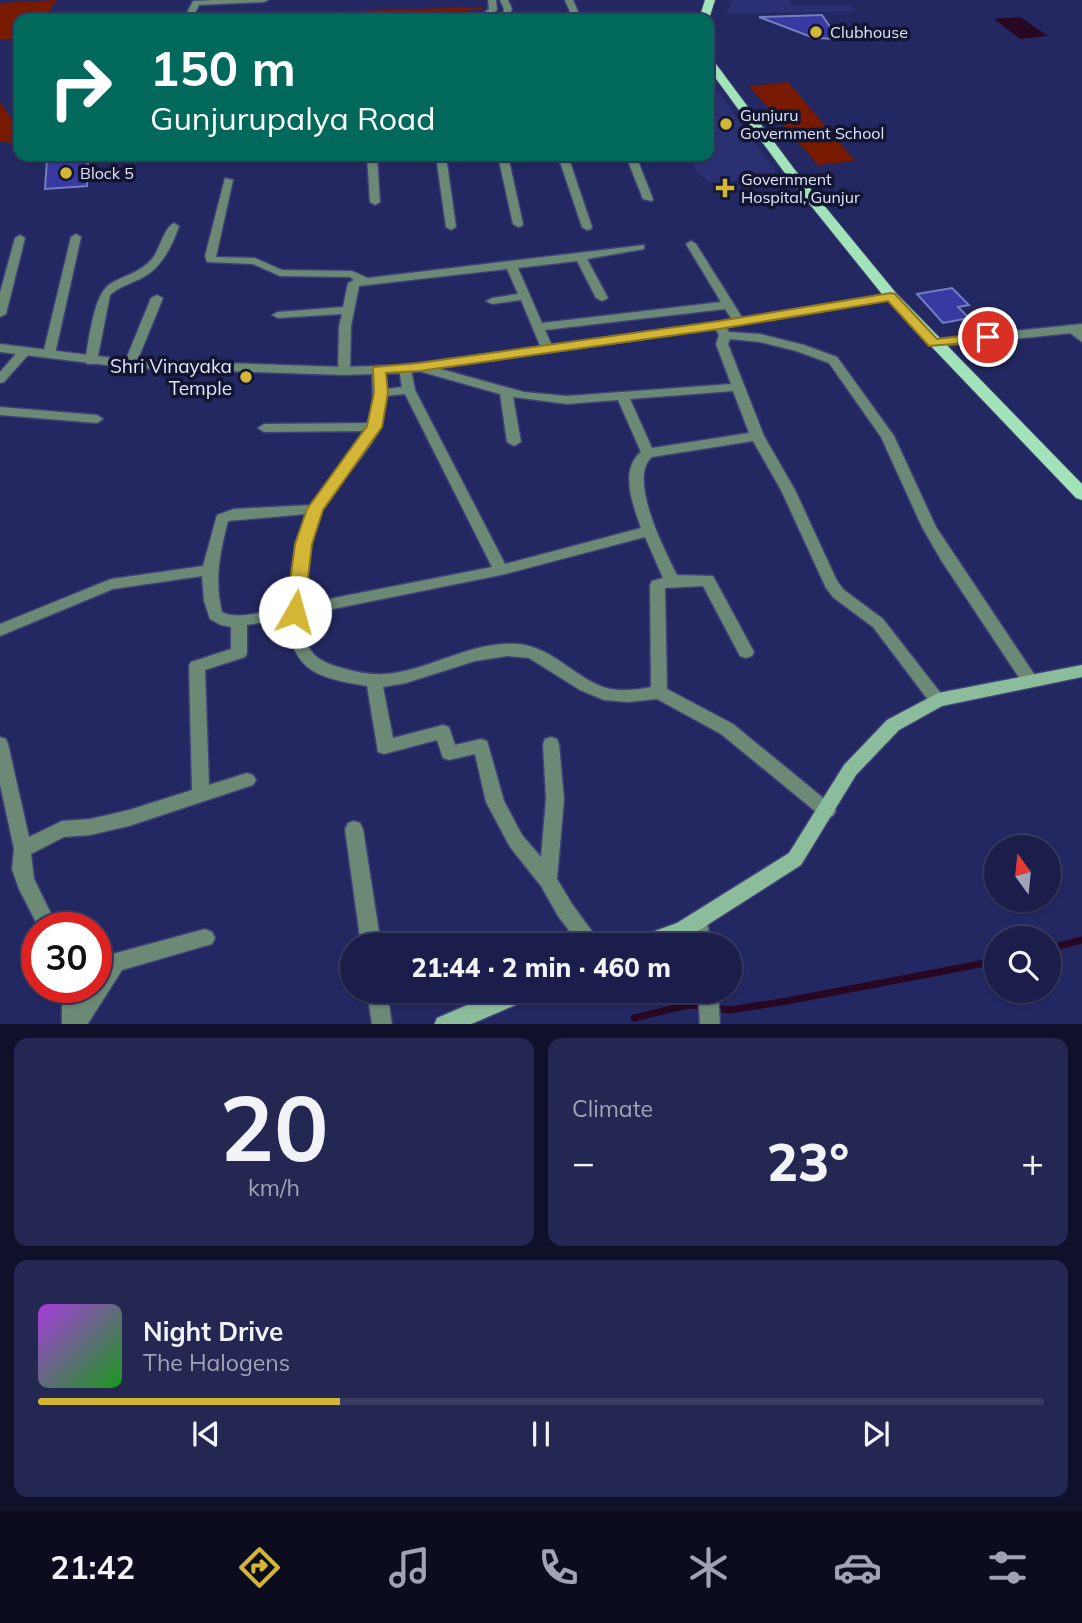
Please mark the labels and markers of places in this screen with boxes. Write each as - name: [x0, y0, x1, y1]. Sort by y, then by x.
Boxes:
- place label: Clubhouse: [830, 22, 908, 42]
- marker: Clubhouse: [808, 24, 824, 40]
- place label: Gunjuru Government School: [740, 105, 884, 143]
- marker: Gunjuru Government School: [718, 116, 734, 132]
- place label: Block 5: [80, 163, 134, 183]
- marker: Block 5: [58, 165, 74, 181]
- place label: Government Hospital, Gunjur: [741, 169, 860, 207]
- marker: Government Hospital, Gunjur: [715, 178, 735, 198]
- pin: [958, 307, 1018, 367]
- place label: Shri Vinayaka Temple: [110, 354, 232, 400]
- marker: Shri Vinayaka Temple: [238, 369, 254, 385]

